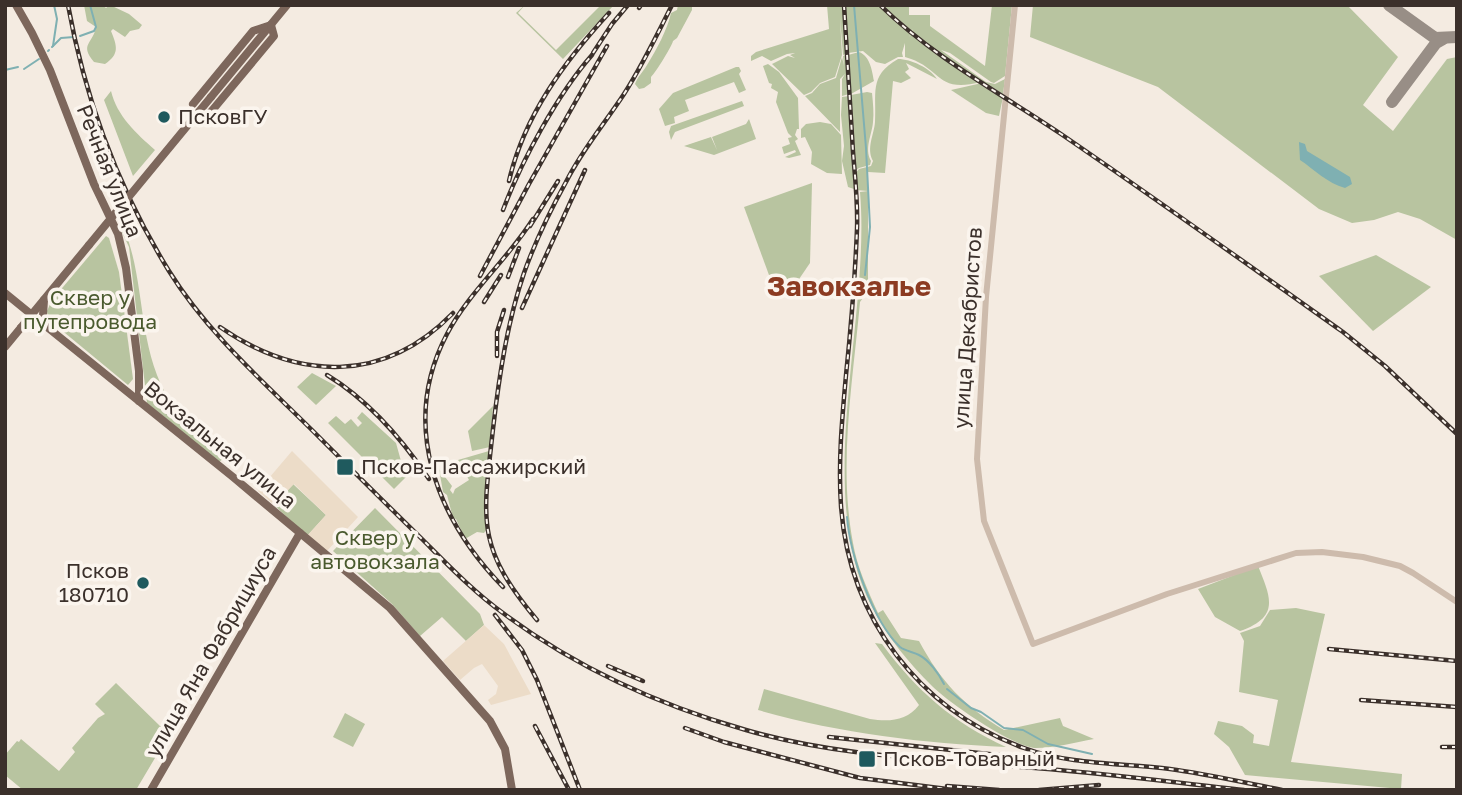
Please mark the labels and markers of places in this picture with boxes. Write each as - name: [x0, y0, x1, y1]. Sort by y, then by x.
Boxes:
- place label: ПсковГУ: [178, 103, 268, 129]
- marker: ПсковГУ: [156, 109, 172, 125]
- place label: Псков-Пассажирский: [361, 453, 586, 479]
- marker: Псков-Пассажирский: [335, 457, 355, 477]
- place label: Псков 180710: [59, 557, 129, 607]
- marker: Псков 180710: [135, 575, 151, 591]
- place label: Псков-Товарный: [883, 745, 1055, 771]
- marker: Псков-Товарный: [857, 749, 877, 769]

